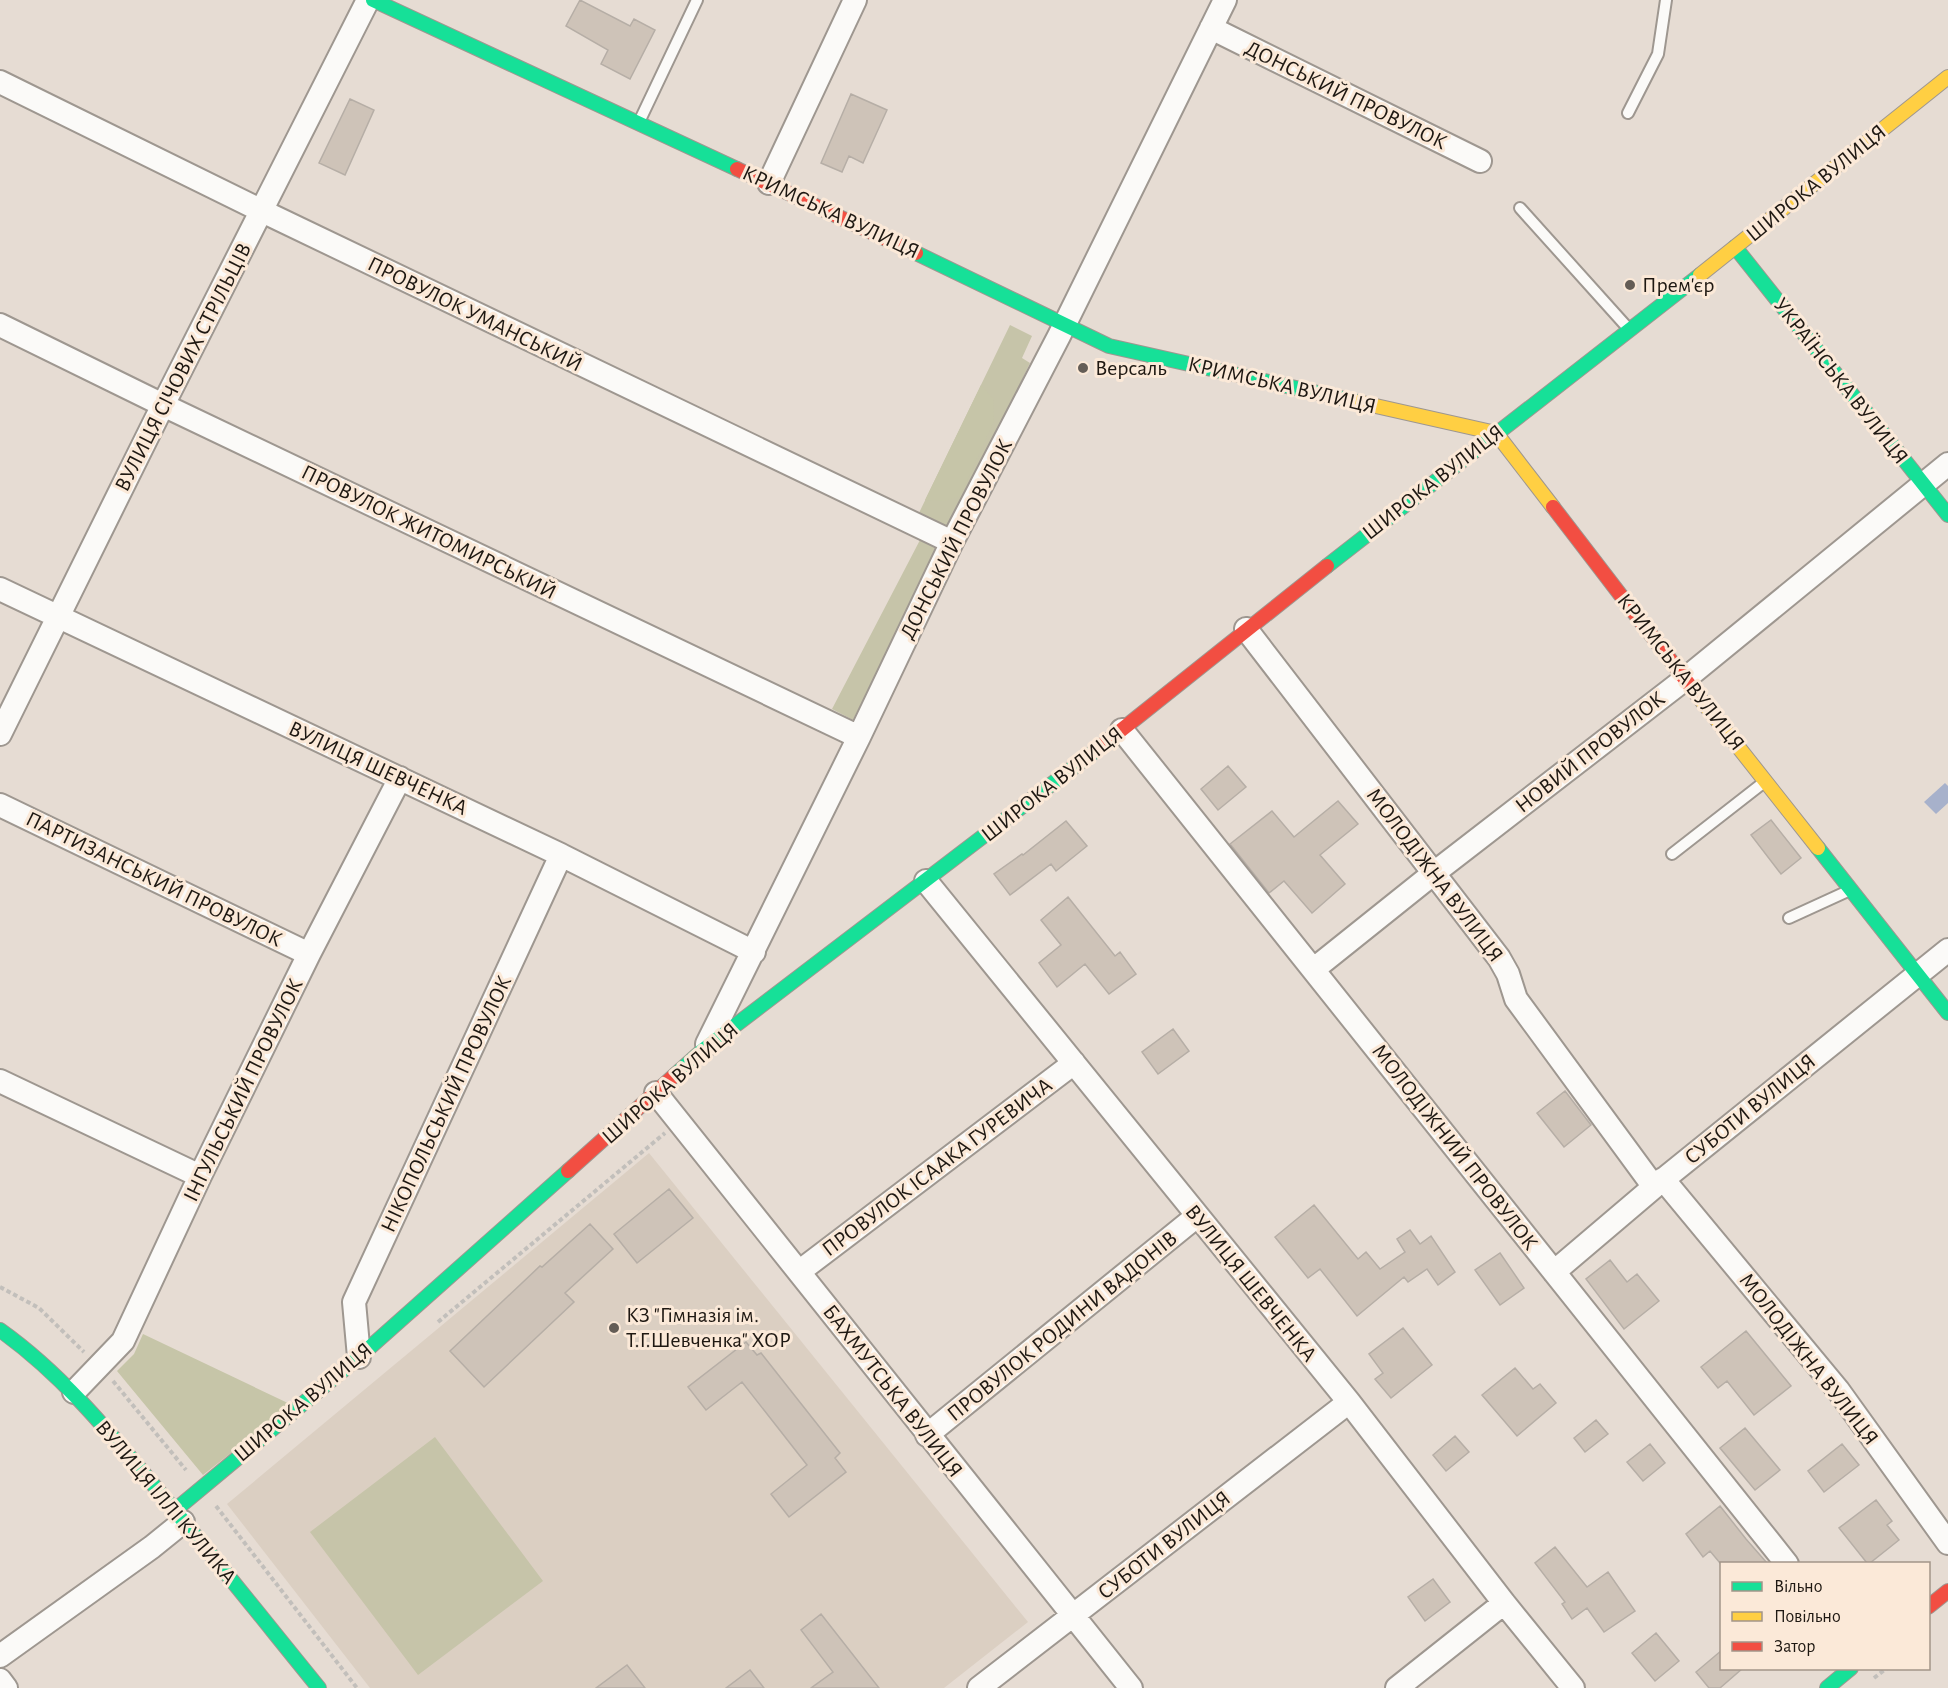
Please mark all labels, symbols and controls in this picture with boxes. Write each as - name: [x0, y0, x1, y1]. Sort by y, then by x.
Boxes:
- street label: ДОНСЬКИЙ ПРОВУЛОК: [1242, 37, 1451, 154]
- street label: ШИРОКА ВУЛИЦЯ: [1742, 120, 1890, 246]
- street label: КРИМСЬКА ВУЛИЦЯ: [739, 161, 923, 263]
- street label: ВУЛИЦЯ СІЧОВИХ СТРІЛЬЦІВ: [111, 239, 255, 495]
- street label: ПРОВУЛОК УМАНСЬКИЙ: [364, 252, 586, 376]
- place label: Прем'єр: [1642, 274, 1714, 296]
- marker: Прем'єр: [1623, 278, 1637, 292]
- street label: УКРАЇНСЬКА ВУЛИЦЯ: [1769, 294, 1913, 468]
- street label: КРИМСЬКА ВУЛИЦЯ: [1186, 353, 1378, 417]
- place label: Версаль: [1095, 357, 1167, 379]
- marker: Версаль: [1076, 361, 1090, 375]
- street label: ШИРОКА ВУЛИЦЯ: [1358, 420, 1508, 544]
- street label: ДОНСЬКИЙ ПРОВУЛОК: [896, 435, 1016, 643]
- street label: ПРОВУЛОК ЖИТОМИРСЬКИЙ: [298, 461, 560, 603]
- street label: КРИМСЬКА ВУЛИЦЯ: [1613, 589, 1749, 755]
- street label: НОВИЙ ПРОВУЛОК: [1511, 687, 1669, 817]
- street label: ВУЛИЦЯ ШЕВЧЕНКА: [285, 717, 471, 819]
- street label: ШИРОКА ВУЛИЦЯ: [977, 722, 1127, 846]
- street label: МОЛОДІЖНА ВУЛИЦЯ: [1363, 784, 1507, 966]
- street label: ПАРТИЗАНСЬКИЙ ПРОВУЛОК: [22, 807, 286, 951]
- street label: НІКОПОЛЬСЬКИЙ ПРОВУЛОК: [377, 972, 515, 1236]
- street label: ІНГУЛЬСЬКИЙ ПРОВУЛОК: [179, 975, 307, 1205]
- street label: ШИРОКА ВУЛИЦЯ: [598, 1018, 742, 1148]
- street label: МОЛОДІЖНИЙ ПРОВУЛОК: [1368, 1040, 1542, 1254]
- street label: СУБОТИ ВУЛИЦЯ: [1680, 1050, 1820, 1168]
- street label: ПРОВУЛОК ІСААКА ГУРЕВИЧА: [818, 1073, 1056, 1261]
- street label: ВУЛИЦЯ ШЕВЧЕНКА: [1181, 1200, 1321, 1366]
- street label: ПРОВУЛОК РОДИНИ ВАДОНІВ: [943, 1227, 1181, 1425]
- street label: МОЛОДІЖНА ВУЛИЦЯ: [1735, 1269, 1883, 1449]
- street label: БАХМУТСЬКА ВУЛИЦЯ: [819, 1301, 967, 1481]
- place label: КЗ "Гімназія ім. Т.Г.Шевченка" ХОР: [626, 1304, 791, 1351]
- marker: КЗ "Гімназія ім. Т.Г.Шевченка" ХОР: [607, 1321, 621, 1335]
- street label: ШИРОКА ВУЛИЦЯ: [230, 1338, 376, 1466]
- street label: ВУЛИЦЯ ІЛЛІ КУЛИКА: [91, 1416, 241, 1588]
- street label: СУБОТИ ВУЛИЦЯ: [1094, 1487, 1234, 1603]
- legend: [1720, 1562, 1930, 1670]
- text: Вільно: [1774, 1578, 1822, 1596]
- text: Повільно: [1774, 1608, 1841, 1626]
- text: Затор: [1774, 1638, 1815, 1656]

